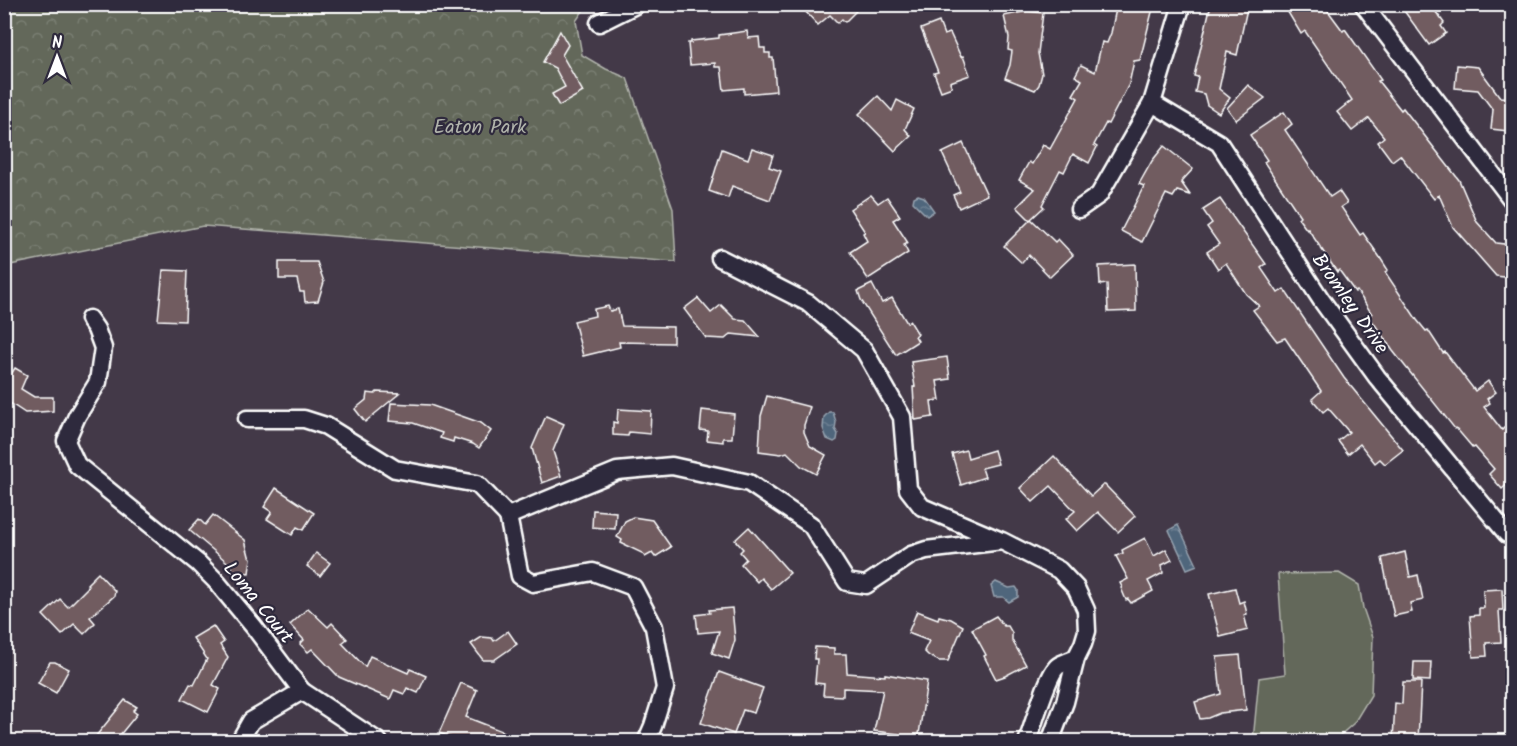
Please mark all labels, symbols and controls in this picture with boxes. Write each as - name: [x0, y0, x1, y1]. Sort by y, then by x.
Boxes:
- north arrow: [27, 27, 87, 87]
- text: N: [52, 31, 62, 56]
- park label: Eaton Park: [434, 112, 527, 144]
- street label: Bromley Drive: [1303, 247, 1396, 361]
- street label: Loma Court: [214, 555, 301, 652]

